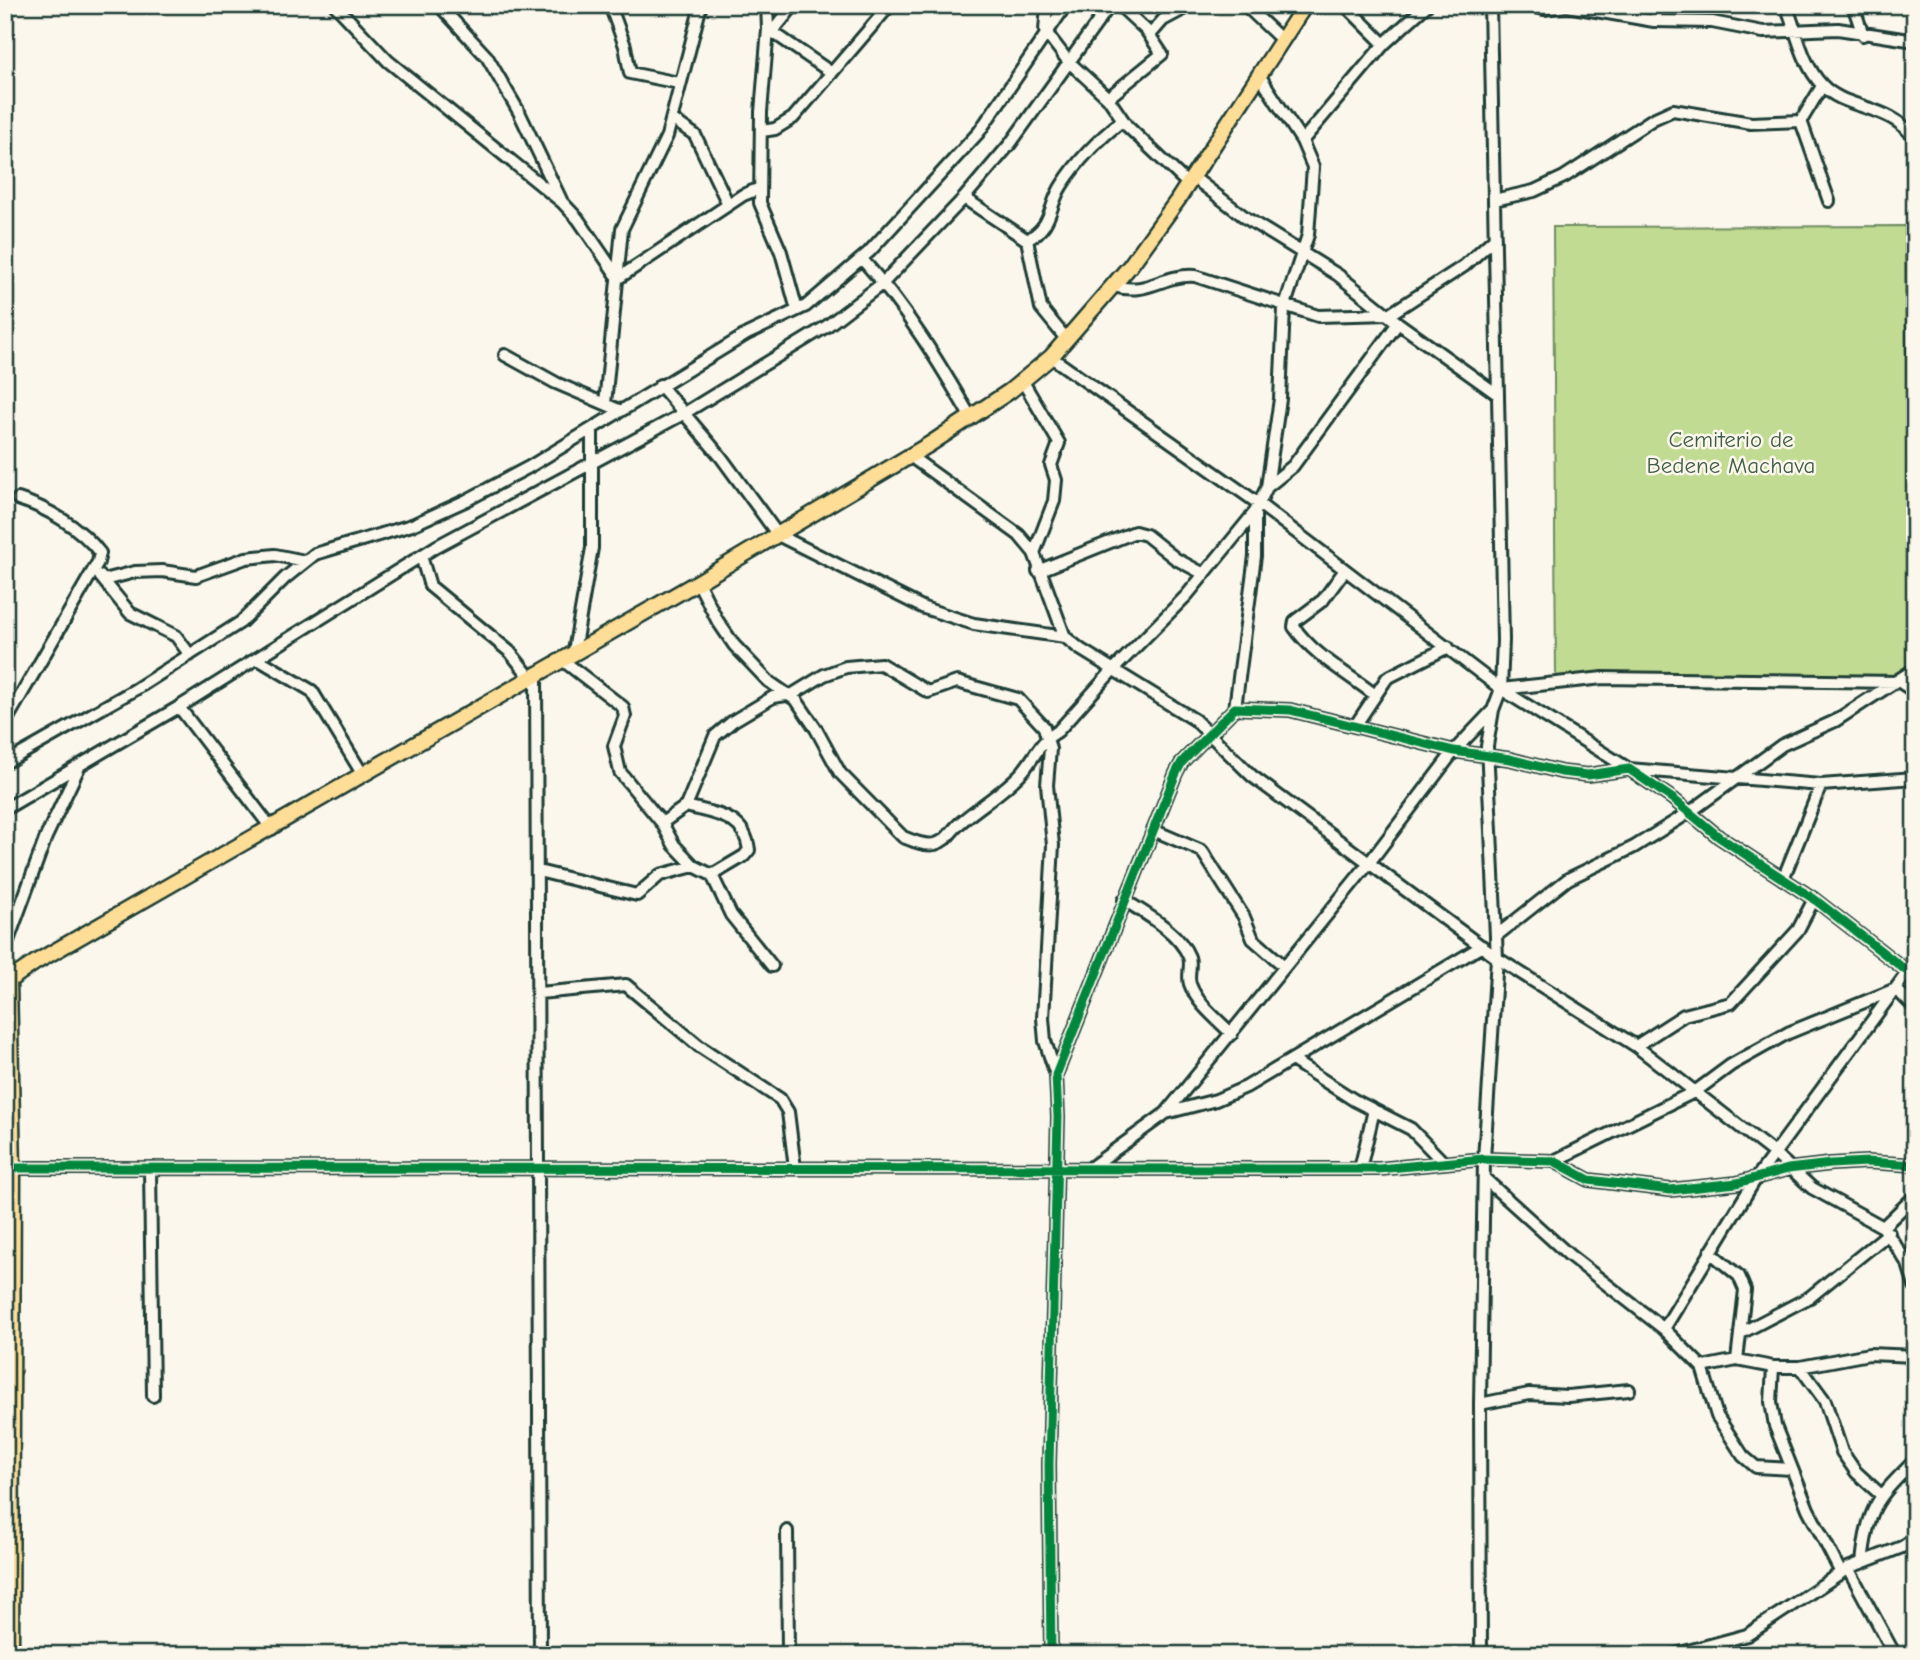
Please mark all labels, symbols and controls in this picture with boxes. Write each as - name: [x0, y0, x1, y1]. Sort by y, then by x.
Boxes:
- park label: Cemiterio de Bedene Machava: [1647, 426, 1815, 479]

